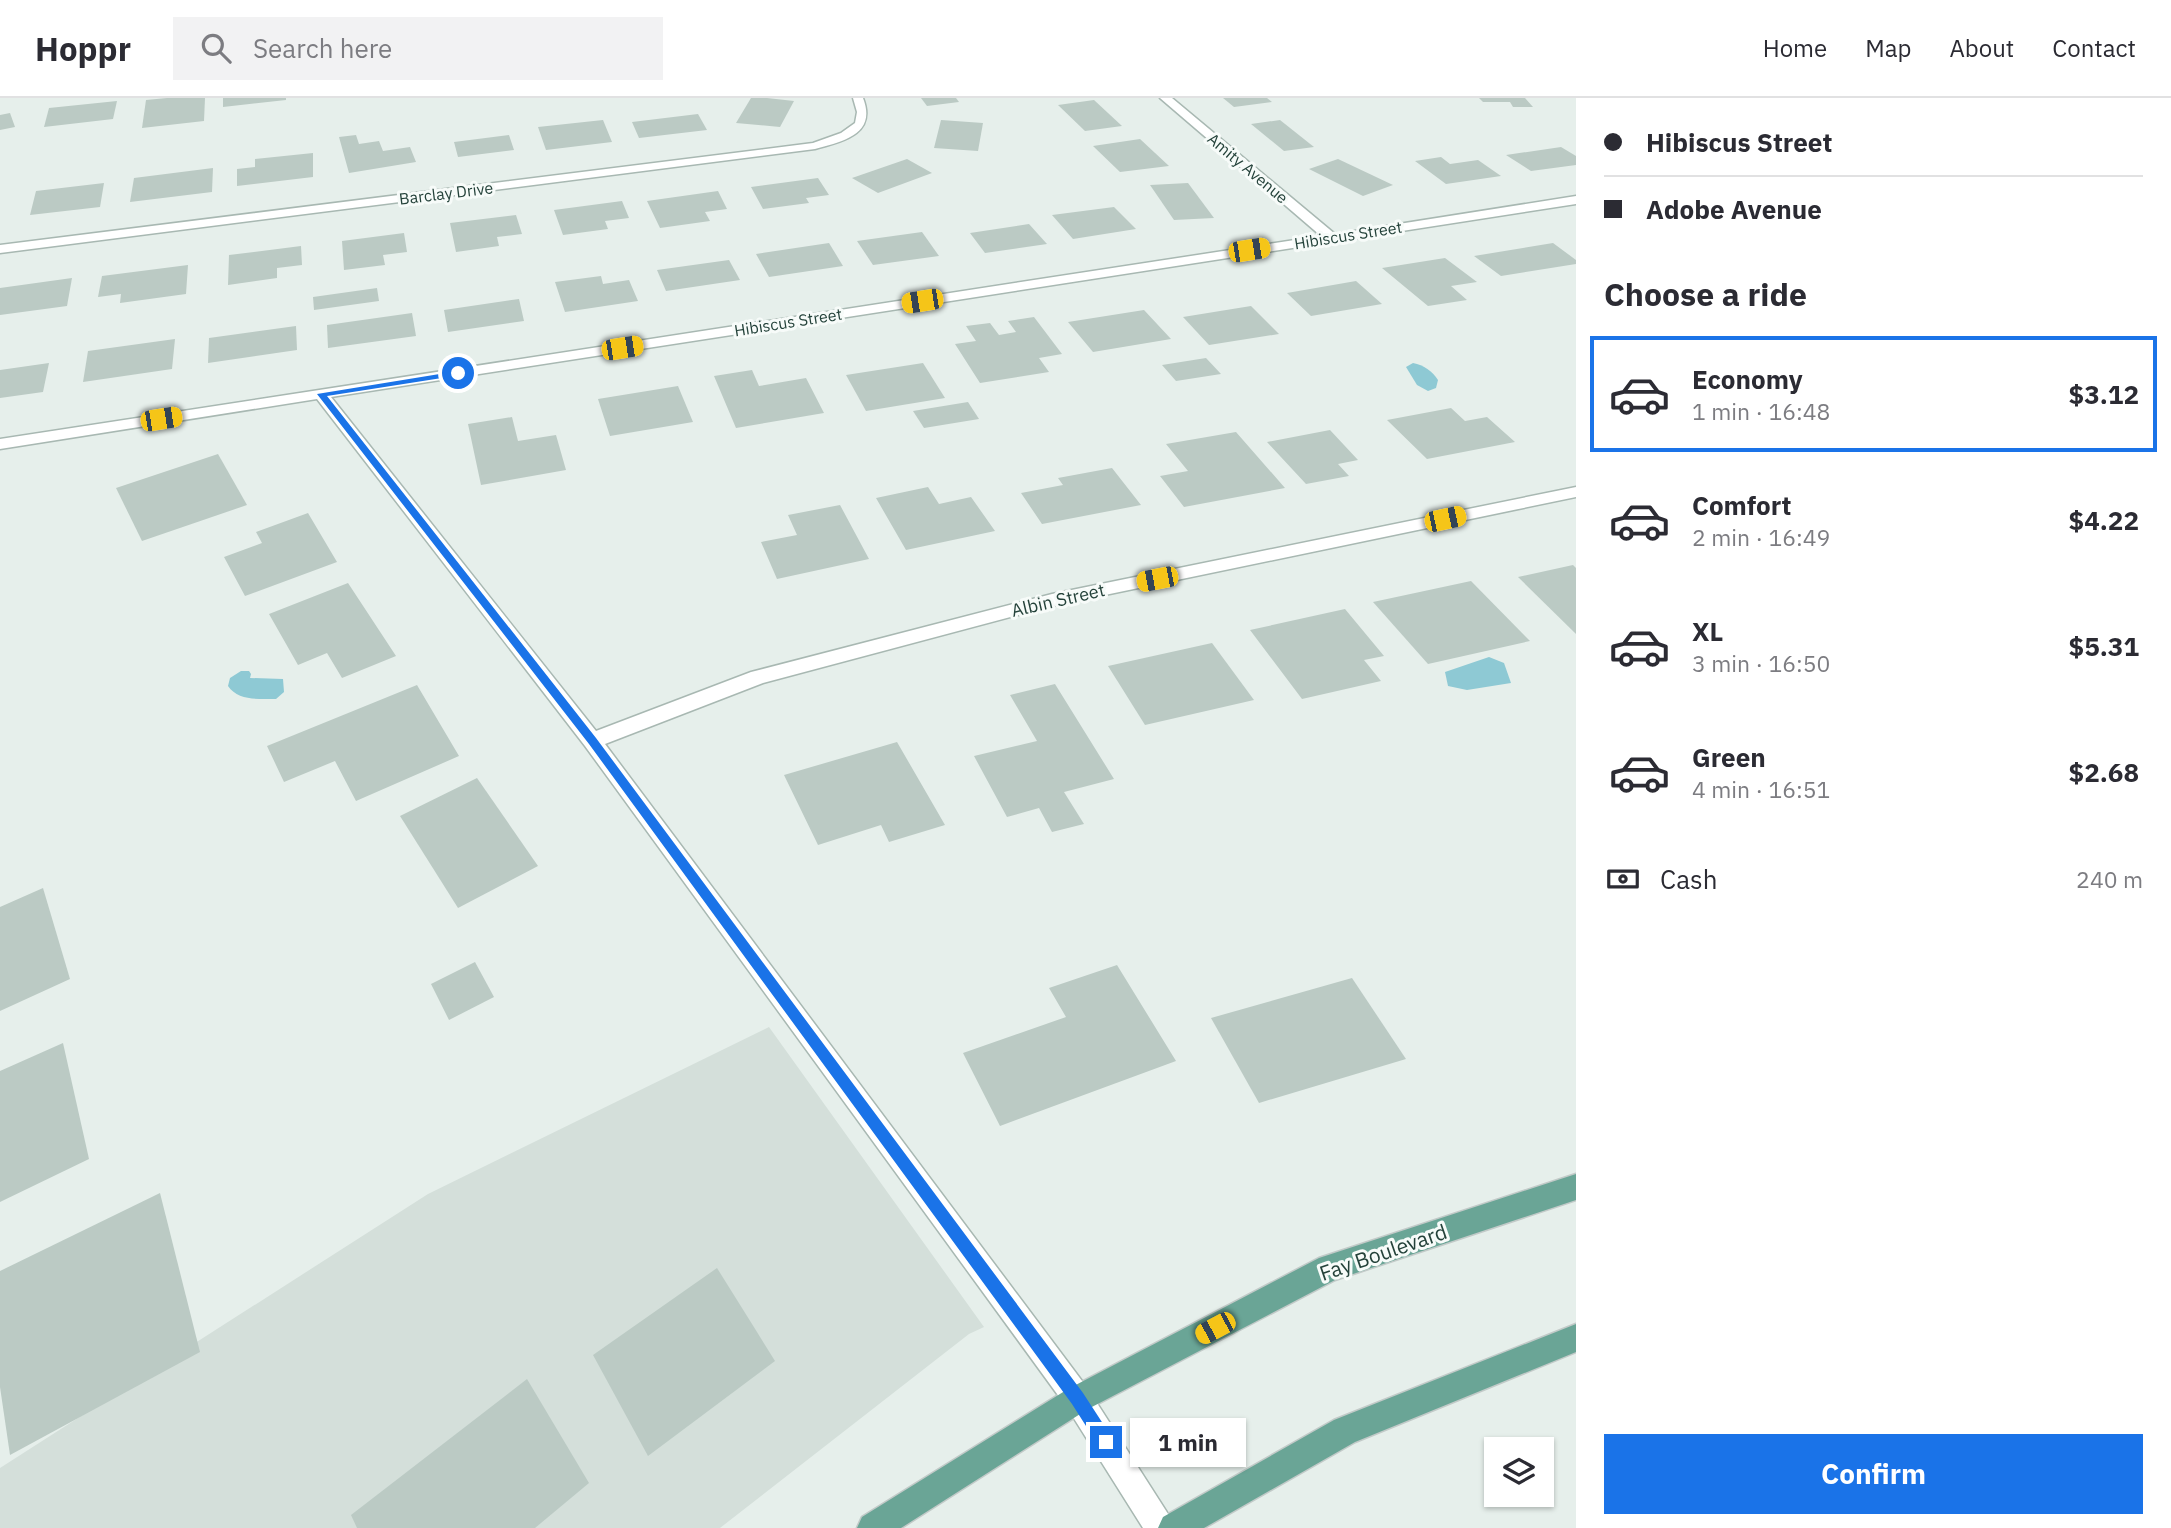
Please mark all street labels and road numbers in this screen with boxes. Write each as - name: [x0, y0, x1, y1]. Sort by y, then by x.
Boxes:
- street label: Amity Avenue: [1204, 129, 1293, 208]
- street label: Barclay Drive: [398, 177, 494, 209]
- street label: Hibiscus Street: [1293, 217, 1403, 253]
- street label: Hibiscus Street: [733, 304, 843, 340]
- street label: Albin Street: [1009, 578, 1107, 622]
- street label: Fay Boulevard: [1316, 1217, 1450, 1287]

